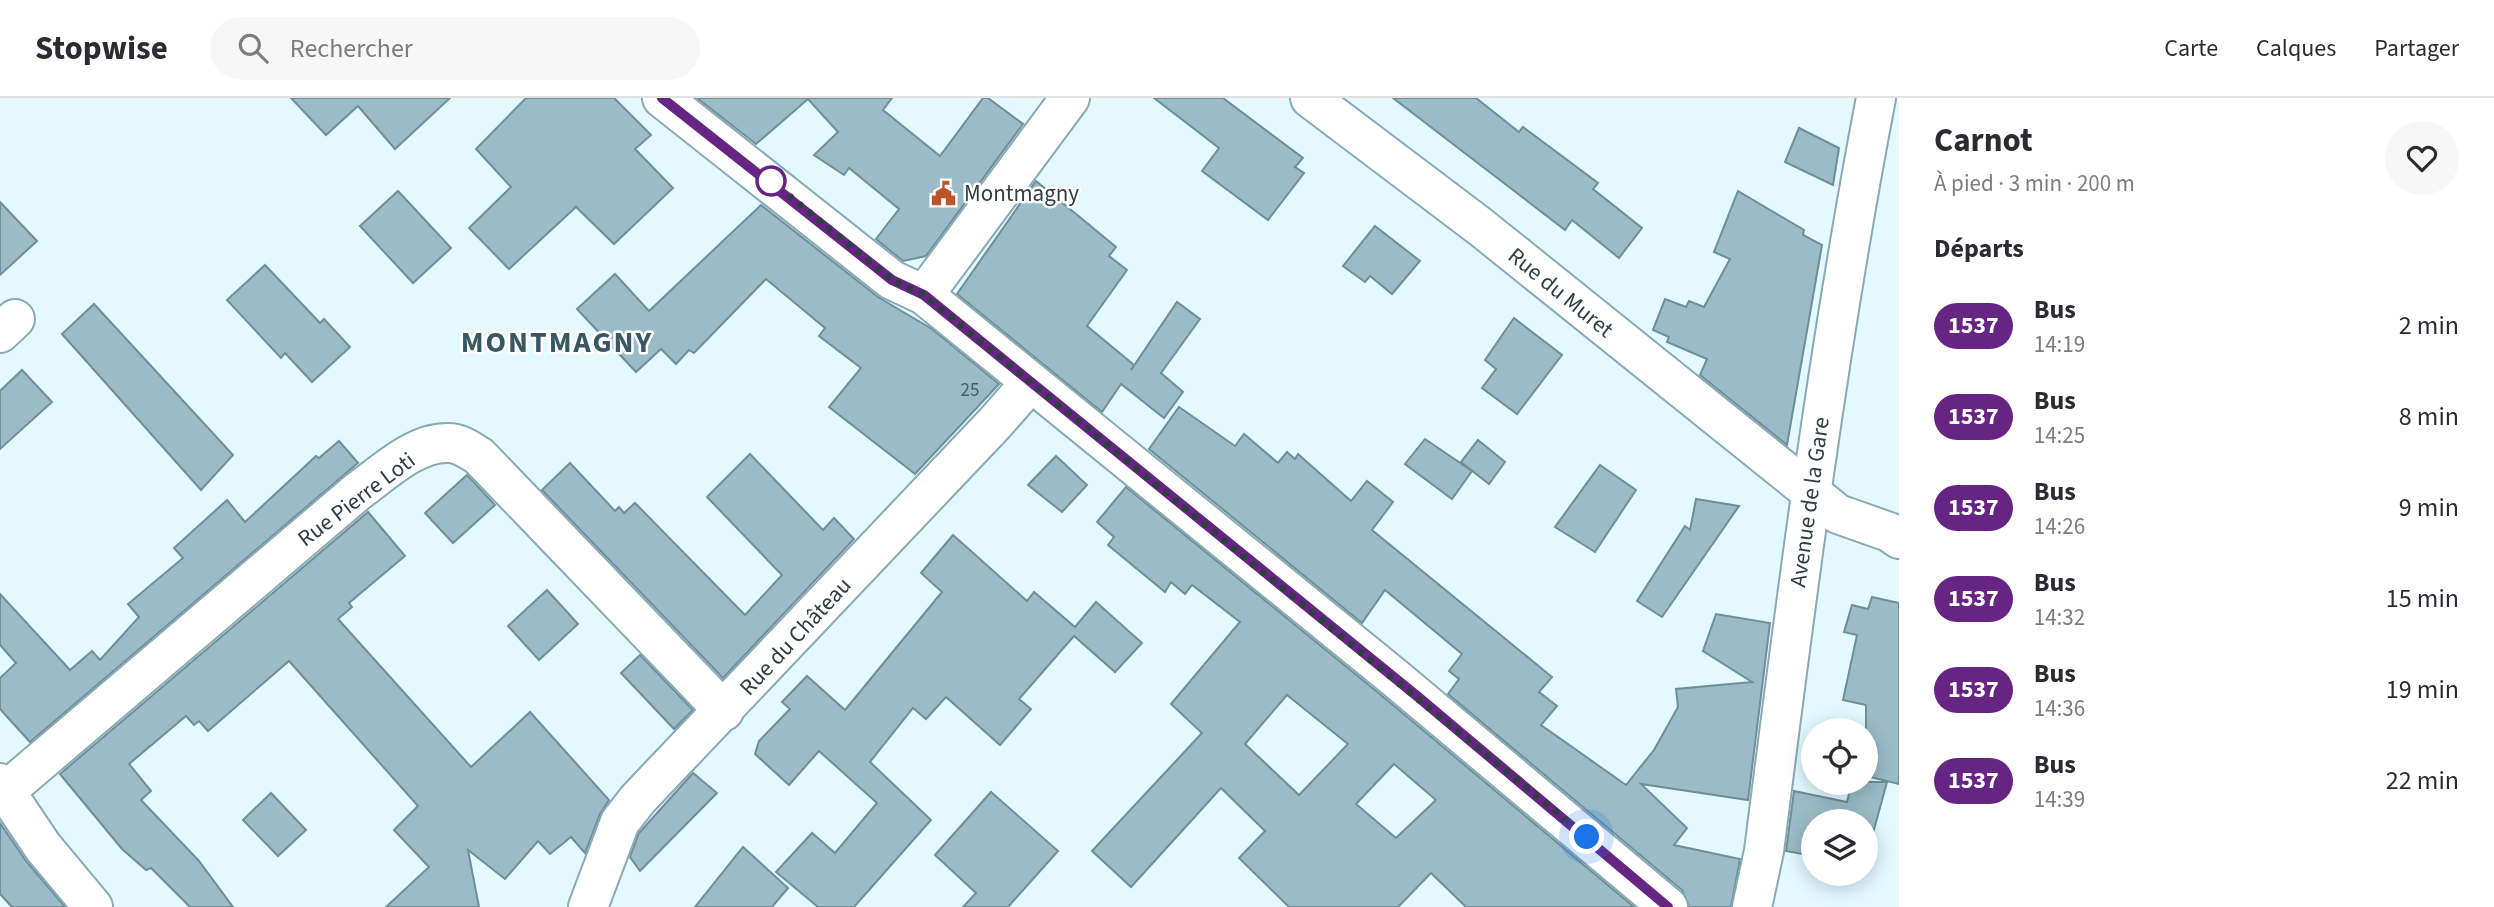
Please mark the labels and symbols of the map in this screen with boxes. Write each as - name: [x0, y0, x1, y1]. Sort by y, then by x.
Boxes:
- unlabelled marker: [756, 166, 786, 196]
- place label: Montmagny: [964, 177, 1079, 210]
- public building icon: Montmagny: [930, 179, 958, 207]
- street label: Rue du Muret: [1501, 239, 1621, 345]
- district label: MONTMAGNY: [461, 321, 653, 364]
- house number: 25: [961, 377, 979, 404]
- street label: Avenue de la Gare: [1781, 415, 1838, 589]
- street label: Rue Pierre Loti: [291, 444, 422, 555]
- street label: Rue du Château: [732, 570, 859, 703]
- your location: [1569, 819, 1604, 854]

